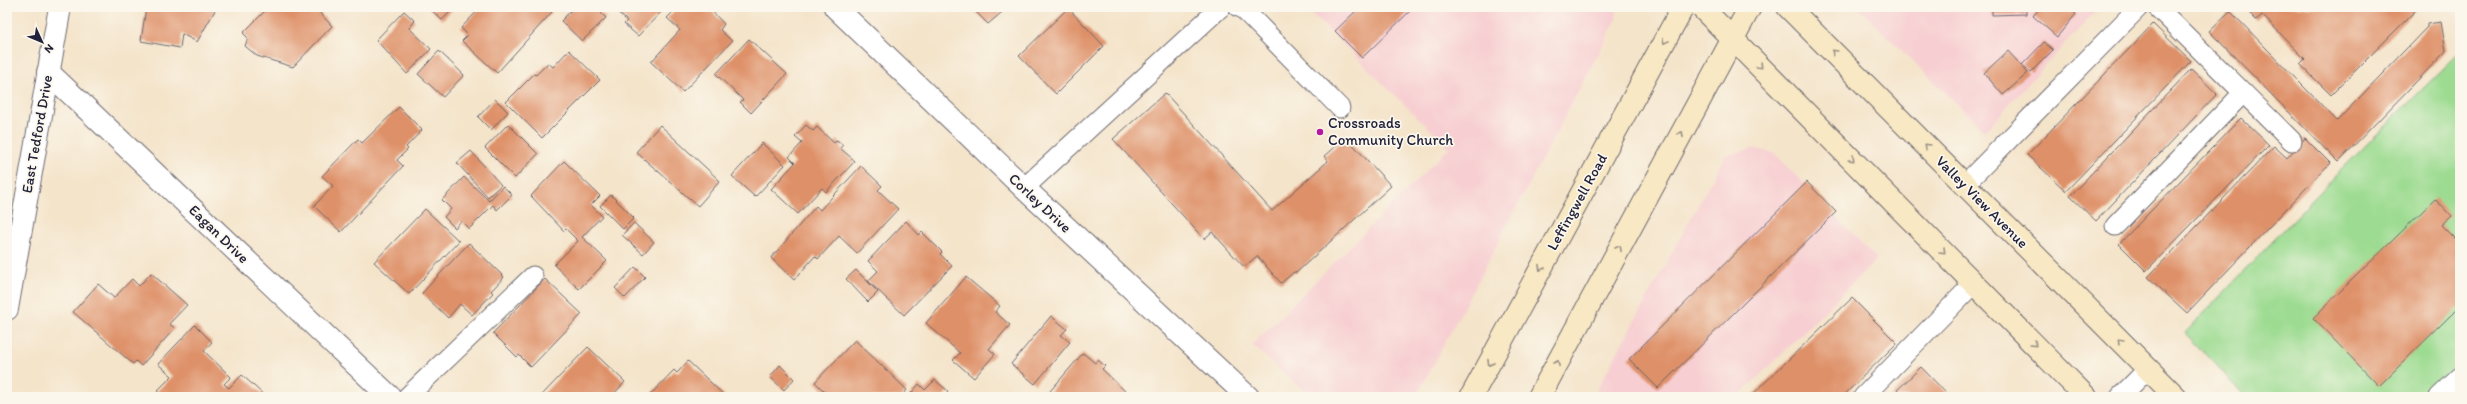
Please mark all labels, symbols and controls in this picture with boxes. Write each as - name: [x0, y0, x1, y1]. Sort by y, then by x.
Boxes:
- north arrow: [22, 22, 62, 62]
- one-way arrow: [1662, 37, 1669, 44]
- text: N: [42, 41, 56, 56]
- one-way arrow: [1831, 49, 1839, 57]
- one-way arrow: [1755, 61, 1763, 69]
- street label: East Tedford Drive: [18, 73, 56, 195]
- place label: Crossroads Community Church: [1328, 114, 1453, 149]
- marker: Crossroads Community Church: [1315, 127, 1325, 137]
- one-way arrow: [1677, 131, 1684, 138]
- one-way arrow: [1924, 143, 1932, 151]
- street label: Leffingwell Road: [1543, 151, 1611, 253]
- street label: Valley View Avenue: [1932, 152, 2032, 252]
- one-way arrow: [1847, 154, 1855, 162]
- street label: Corley Drive: [1005, 170, 1075, 236]
- street label: Eagan Drive: [185, 201, 253, 267]
- one-way arrow: [1615, 245, 1622, 253]
- one-way arrow: [1938, 246, 1946, 254]
- one-way arrow: [1539, 264, 1546, 271]
- one-way arrow: [2118, 338, 2125, 346]
- one-way arrow: [2029, 339, 2037, 347]
- one-way arrow: [1487, 358, 1494, 366]
- one-way arrow: [1552, 360, 1560, 367]

